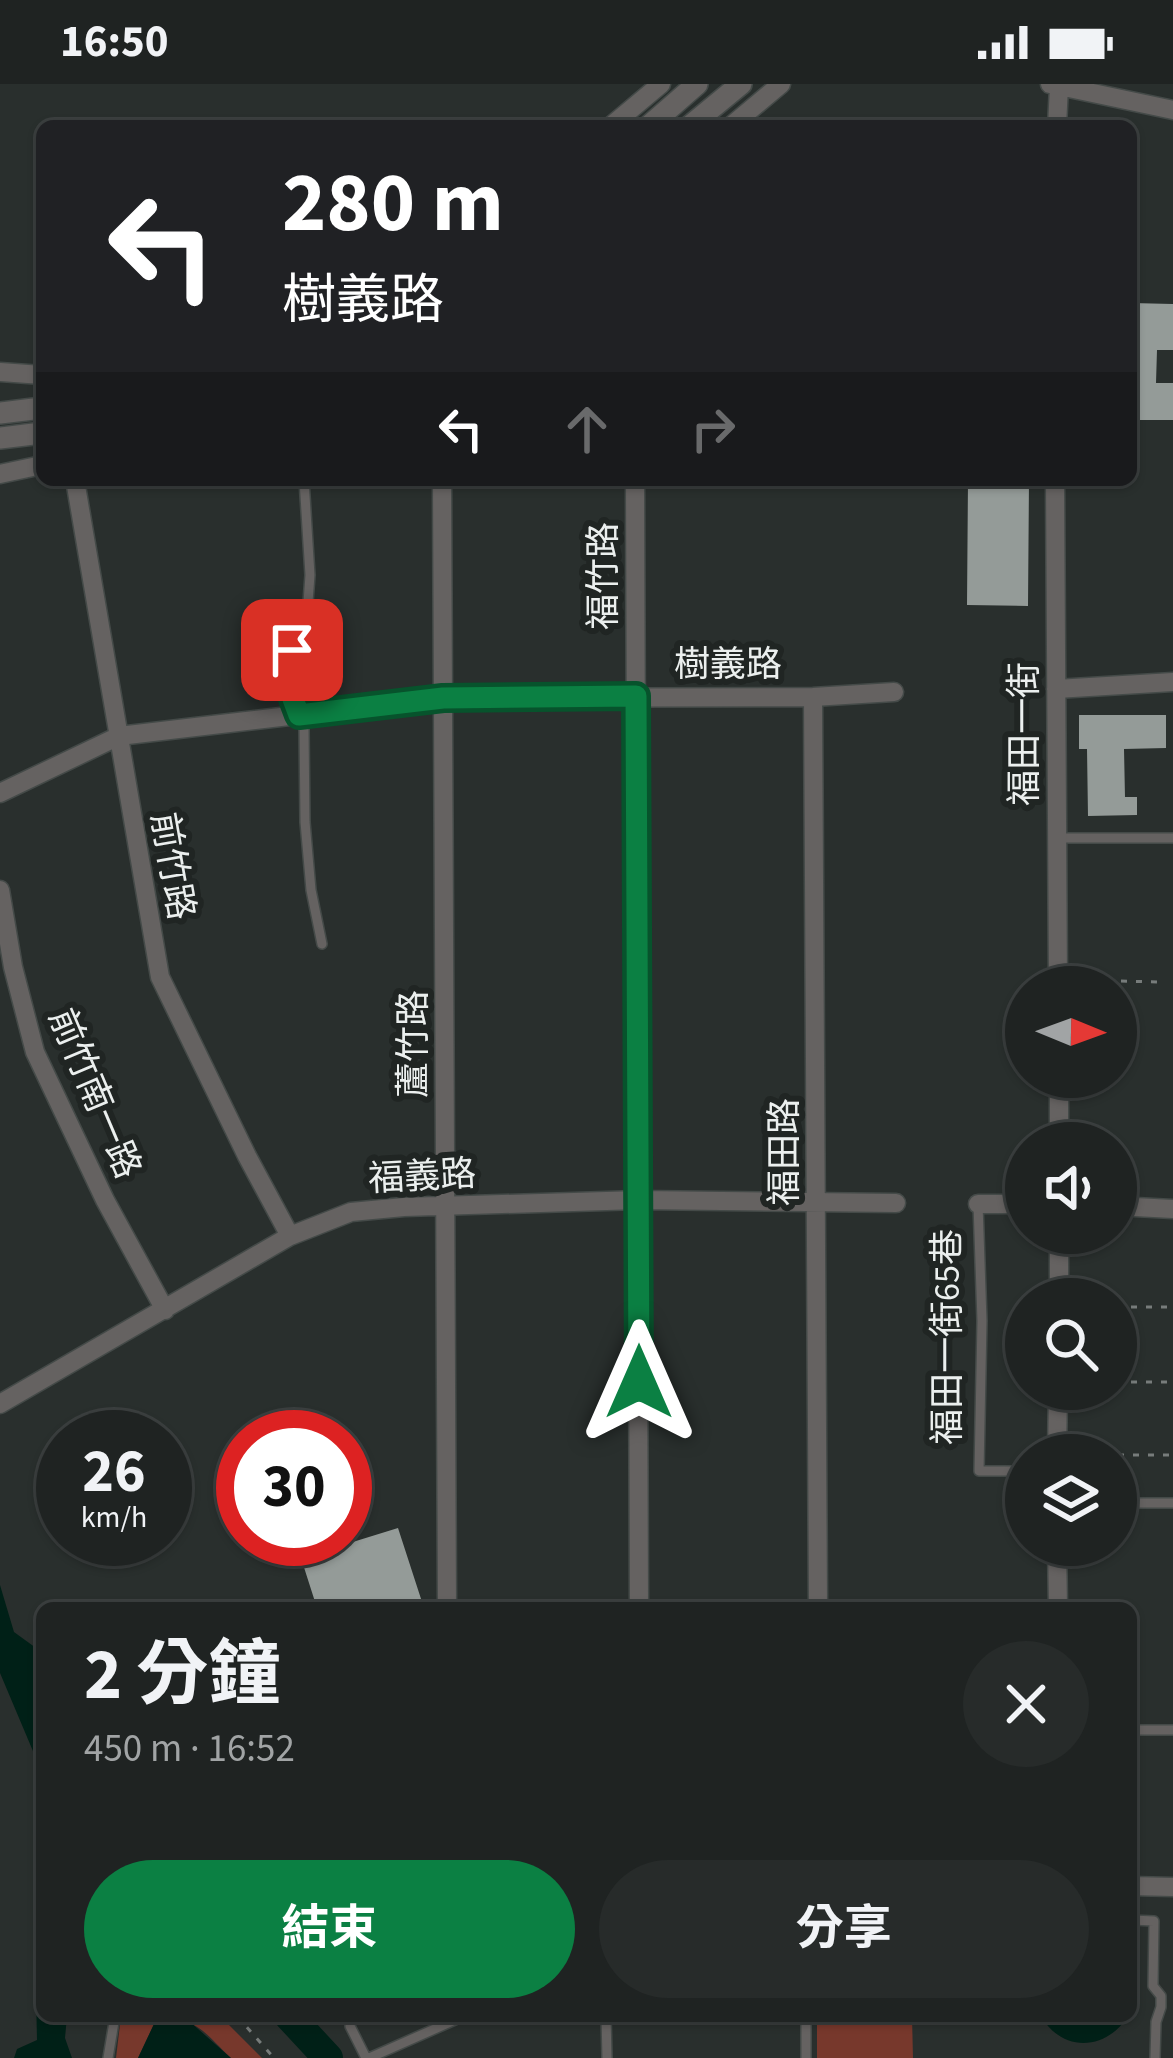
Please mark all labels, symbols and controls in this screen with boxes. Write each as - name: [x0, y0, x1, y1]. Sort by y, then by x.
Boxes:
- text: 16:50: [60, 10, 169, 74]
- text: 280 m: [282, 144, 504, 264]
- icon: left: [84, 168, 240, 324]
- text: 樹義路: [282, 263, 444, 340]
- icon: left: [428, 396, 494, 462]
- icon: ahead: [554, 396, 620, 462]
- icon: right: [680, 396, 746, 462]
- street label: 福竹路: [578, 522, 629, 630]
- pin: [241, 599, 343, 701]
- icon: arrive: [259, 617, 325, 683]
- street label: 樹義路: [674, 639, 782, 690]
- street label: 福田一街: [999, 662, 1050, 806]
- street label: 前竹路: [138, 809, 207, 924]
- north arrow: [1005, 966, 1137, 1098]
- map controls: [1005, 966, 1137, 1566]
- street label: 蘆竹路: [388, 990, 439, 1098]
- street label: 前竹南一路: [36, 1001, 153, 1186]
- street label: 福田路: [759, 1098, 810, 1206]
- button: sound: [1005, 1122, 1137, 1254]
- street label: 福義路: [367, 1148, 477, 1205]
- street label: 福田一街65巷: [922, 1229, 973, 1445]
- button: search: [1005, 1278, 1137, 1410]
- position arrow: [576, 1319, 702, 1445]
- speed limit sign: 30: [216, 1410, 372, 1566]
- text: 26: [82, 1430, 146, 1515]
- button: layers: [1005, 1434, 1137, 1566]
- text: km/h: [81, 1496, 147, 1539]
- text: 2 分鐘: [84, 1624, 280, 1727]
- button: close: [963, 1641, 1089, 1767]
- text: 450 m · 16:52: [84, 1721, 295, 1777]
- button: 結束: [84, 1860, 575, 1998]
- button: 分享: [599, 1860, 1089, 1998]

